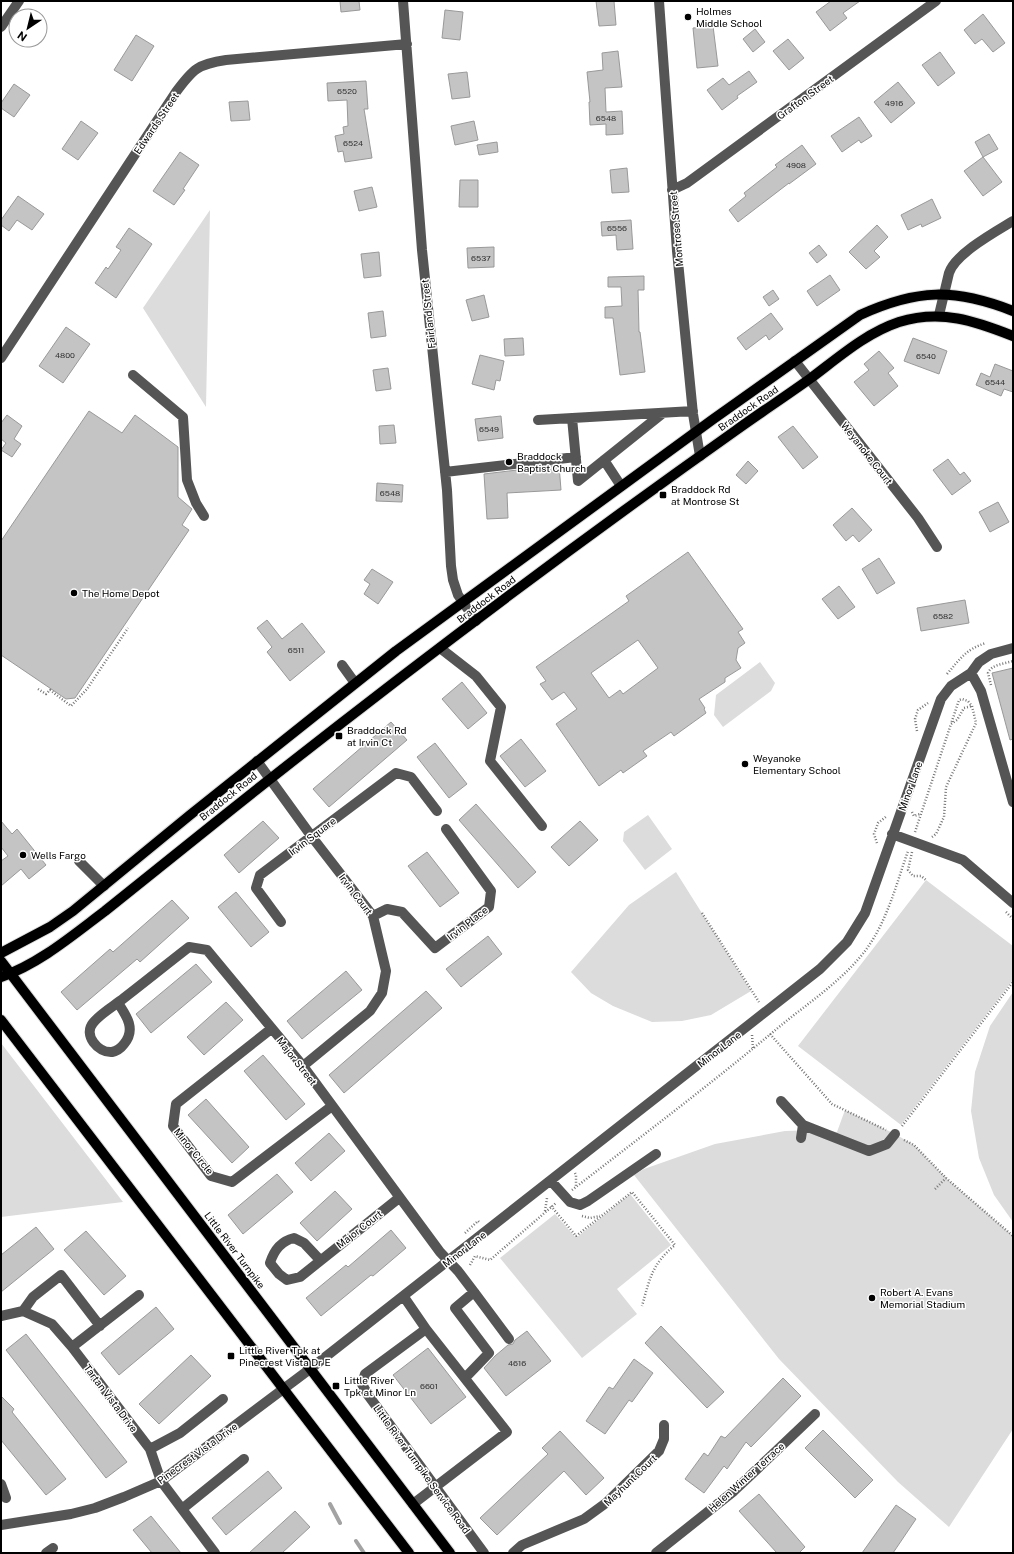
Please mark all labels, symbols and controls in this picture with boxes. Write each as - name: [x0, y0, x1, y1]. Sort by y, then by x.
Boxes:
- place label: Holmes Middle School: [696, 5, 762, 29]
- north arrow: [8, 8, 48, 48]
- marker: Holmes Middle School: [683, 12, 693, 22]
- text: N: [15, 29, 29, 44]
- street label: Grafton Street: [774, 72, 836, 122]
- house number: 6520: [337, 86, 357, 96]
- street label: Edwards Street: [131, 90, 181, 156]
- house number: 4916: [885, 98, 903, 108]
- house number: 6548: [596, 113, 616, 123]
- house number: 6524: [343, 138, 363, 148]
- house number: 4908: [786, 160, 806, 170]
- street label: Montrose Street: [667, 191, 685, 267]
- house number: 6556: [607, 223, 627, 233]
- house number: 6537: [471, 253, 491, 263]
- street label: Fairland Street: [418, 279, 438, 349]
- house number: 4800: [55, 350, 75, 360]
- house number: 6540: [916, 351, 936, 361]
- house number: 6544: [985, 377, 1005, 387]
- street label: Braddock Road: [716, 383, 780, 433]
- street label: Weyanoke Court: [839, 419, 895, 487]
- house number: 6549: [479, 424, 499, 434]
- place label: Braddock Baptist Church: [517, 450, 586, 474]
- marker: Braddock Baptist Church: [504, 457, 514, 467]
- place label: Braddock Rd at Montrose St: [671, 483, 740, 507]
- house number: 6548: [380, 488, 400, 498]
- marker: Braddock Rd at Montrose St: [658, 490, 668, 500]
- street label: Braddock Road: [454, 573, 518, 625]
- place label: The Home Depot: [82, 587, 160, 599]
- marker: The Home Depot: [69, 588, 79, 598]
- house number: 6582: [933, 611, 953, 621]
- house number: 6511: [288, 645, 304, 655]
- place label: Braddock Rd at Irvin Ct: [347, 724, 407, 748]
- marker: Braddock Rd at Irvin Ct: [334, 731, 344, 741]
- place label: Weyanoke Elementary School: [753, 752, 841, 776]
- marker: Weyanoke Elementary School: [740, 759, 750, 769]
- street label: Minor Lane: [896, 759, 925, 812]
- street label: Braddock Road: [197, 769, 259, 823]
- street label: Irvin Square: [286, 814, 338, 858]
- place label: Wells Fargo: [31, 849, 86, 861]
- marker: Wells Fargo: [18, 850, 28, 860]
- street label: Irvin Court: [337, 871, 376, 917]
- street label: Irvin Place: [444, 903, 490, 943]
- street label: Minor Lane: [695, 1028, 743, 1070]
- street label: Major Street: [274, 1034, 320, 1088]
- street label: Minor Circle: [172, 1125, 217, 1177]
- street label: Major Court: [334, 1207, 384, 1251]
- street label: Little River Turnpike: [202, 1209, 268, 1291]
- street label: Minor Lane: [440, 1228, 488, 1270]
- place label: Robert A. Evans Memorial Stadium: [880, 1286, 965, 1310]
- marker: Robert A. Evans Memorial Stadium: [867, 1293, 877, 1303]
- place label: Little River Tpk at Pinecrest Vista Dr E: [239, 1344, 331, 1368]
- marker: Little River Tpk at Pinecrest Vista Dr E: [226, 1351, 236, 1361]
- house number: 4616: [508, 1358, 526, 1368]
- street label: Tartan Vista Drive: [82, 1362, 141, 1435]
- place label: Little River Tpk at Minor Ln: [344, 1374, 416, 1398]
- marker: Little River Tpk at Minor Ln: [331, 1381, 341, 1391]
- house number: 6601: [420, 1381, 438, 1391]
- street label: Little River Turnpike Service Road: [371, 1402, 473, 1536]
- street label: Pinecrest Vista Drive: [155, 1420, 240, 1486]
- street label: Helen Winter Terrace: [705, 1439, 787, 1514]
- street label: Mayhunt Court: [601, 1452, 659, 1508]

